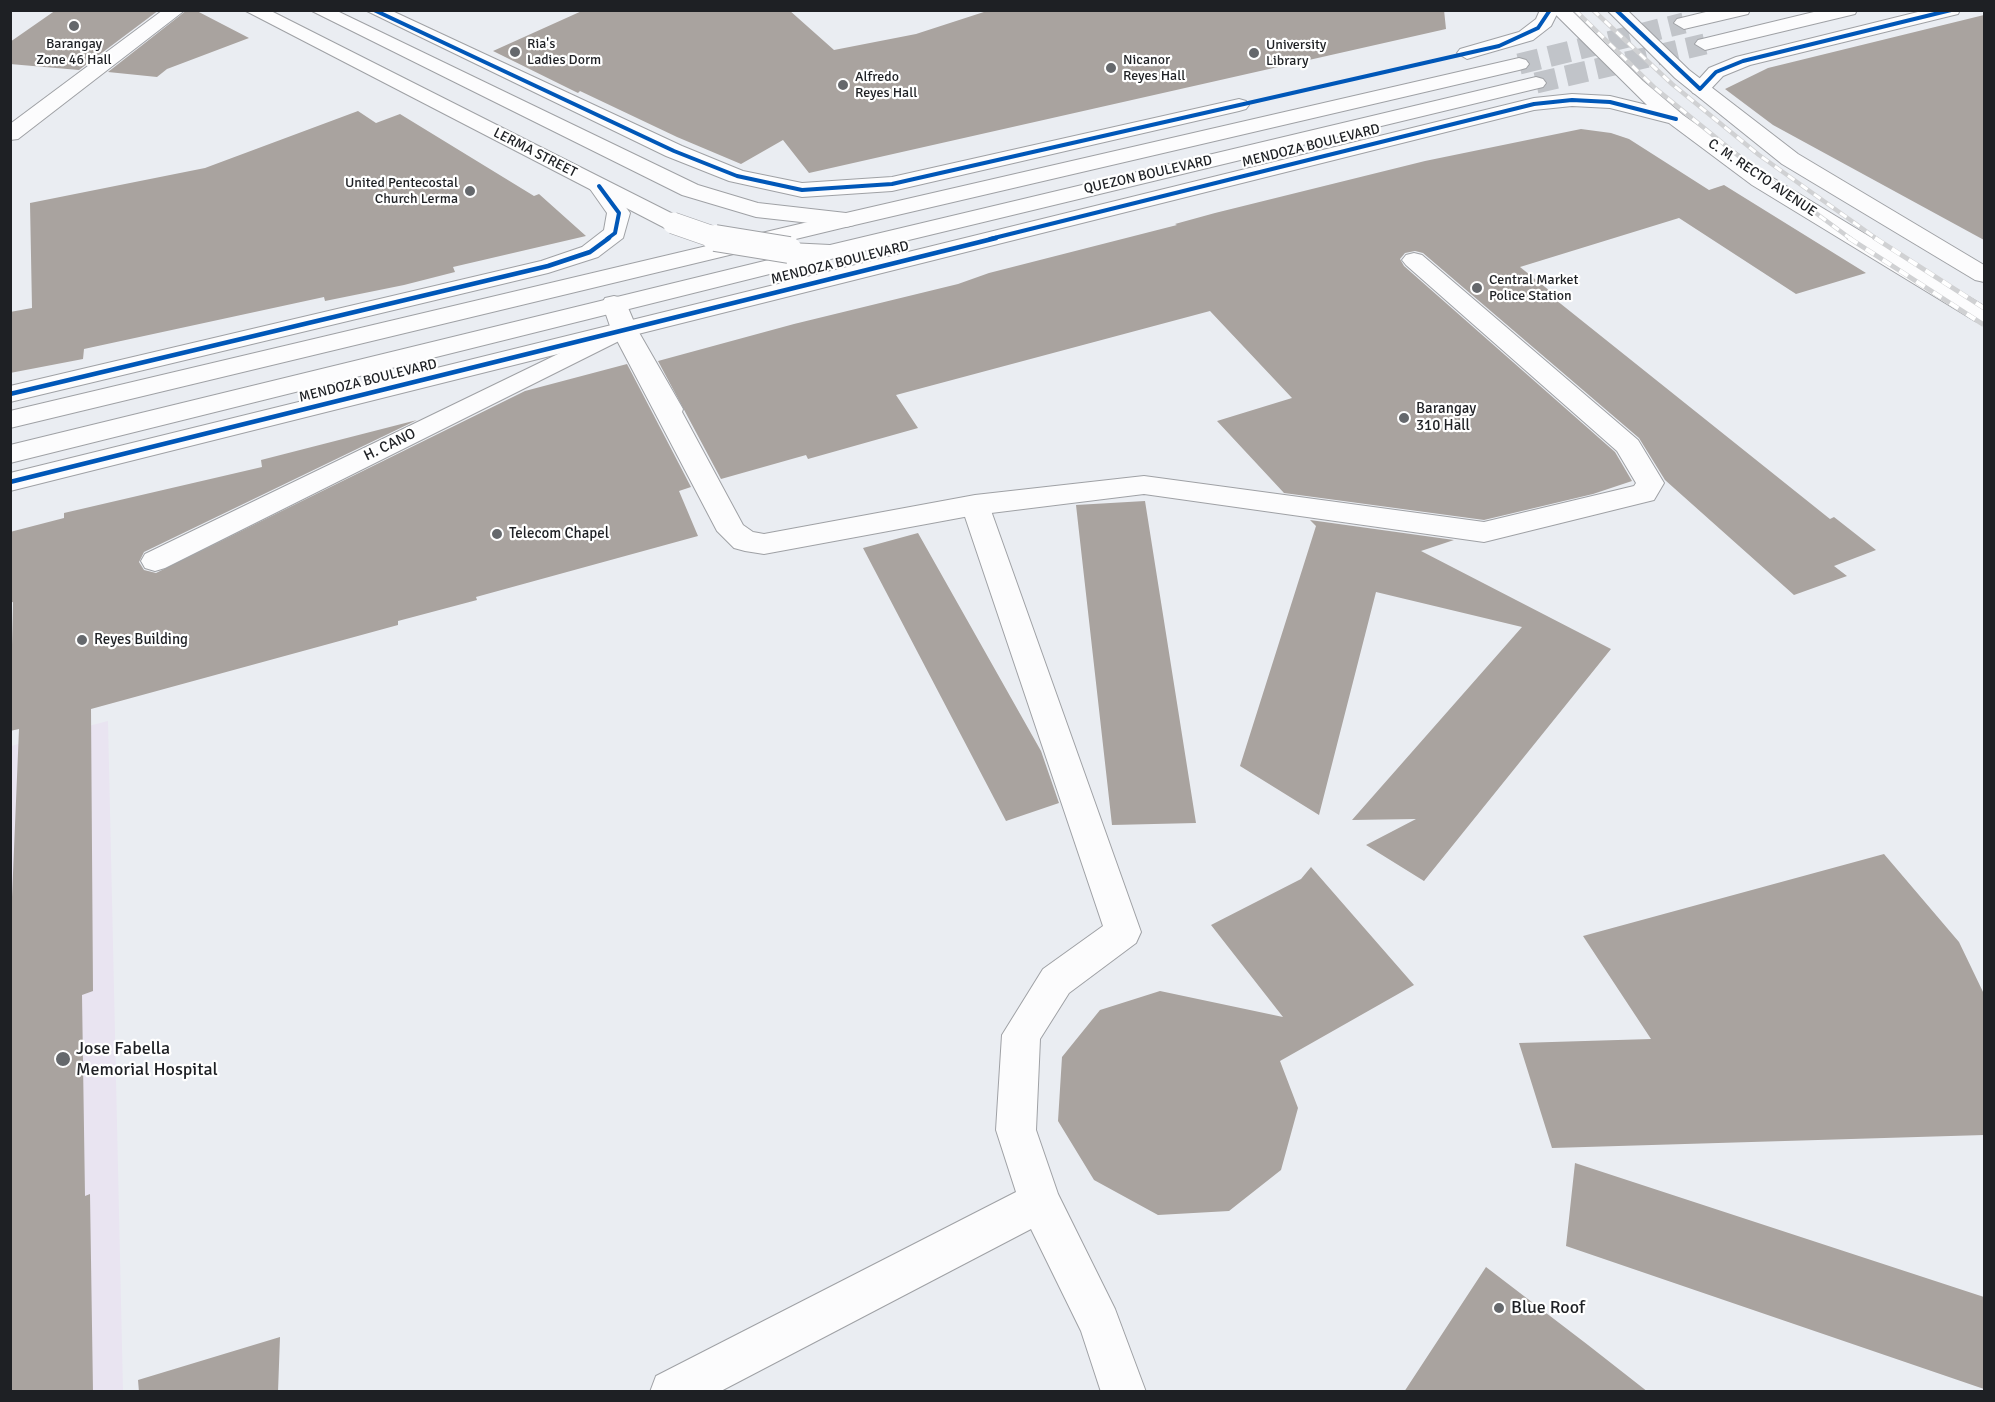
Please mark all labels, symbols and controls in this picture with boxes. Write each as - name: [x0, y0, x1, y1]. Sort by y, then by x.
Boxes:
- marker: Barangay Zone 46 Hall: [67, 19, 81, 33]
- place label: Barangay Zone 46 Hall: [36, 36, 112, 68]
- place label: Ria's Ladies Dorm: [527, 36, 601, 68]
- place label: University Library: [1266, 37, 1326, 70]
- marker: Ria's Ladies Dorm: [508, 45, 522, 59]
- marker: University Library: [1247, 46, 1261, 60]
- place label: Nicanor Reyes Hall: [1123, 52, 1185, 84]
- marker: Nicanor Reyes Hall: [1104, 61, 1118, 75]
- place label: Alfredo Reyes Hall: [855, 69, 917, 102]
- marker: Alfredo Reyes Hall: [836, 78, 850, 92]
- street label: MENDOZA BOULEVARD: [1240, 121, 1382, 171]
- street label: LERMA STREET: [490, 125, 580, 181]
- street label: C. M. RECTO AVENUE: [1705, 135, 1819, 221]
- street label: QUEZON BOULEVARD: [1082, 152, 1214, 198]
- place label: United Pentecostal Church Lerma: [345, 175, 458, 208]
- marker: United Pentecostal Church Lerma: [463, 184, 477, 198]
- street label: MENDOZA BOULEVARD: [769, 238, 911, 288]
- place label: Central Market Police Station: [1489, 272, 1578, 304]
- marker: Central Market Police Station: [1470, 281, 1484, 295]
- street label: MENDOZA BOULEVARD: [297, 356, 439, 406]
- place label: Barangay 310 Hall: [1416, 400, 1476, 435]
- marker: Barangay 310 Hall: [1397, 411, 1411, 425]
- street label: H. CANO: [361, 425, 419, 465]
- place label: Telecom Chapel: [509, 525, 609, 543]
- marker: Telecom Chapel: [490, 527, 504, 541]
- place label: Reyes Building: [94, 631, 188, 649]
- marker: Reyes Building: [75, 633, 89, 647]
- place label: Jose Fabella Memorial Hospital: [76, 1038, 218, 1080]
- marker: Jose Fabella Memorial Hospital: [54, 1050, 72, 1068]
- place label: Blue Roof: [1511, 1297, 1585, 1319]
- marker: Blue Roof: [1492, 1301, 1506, 1315]

